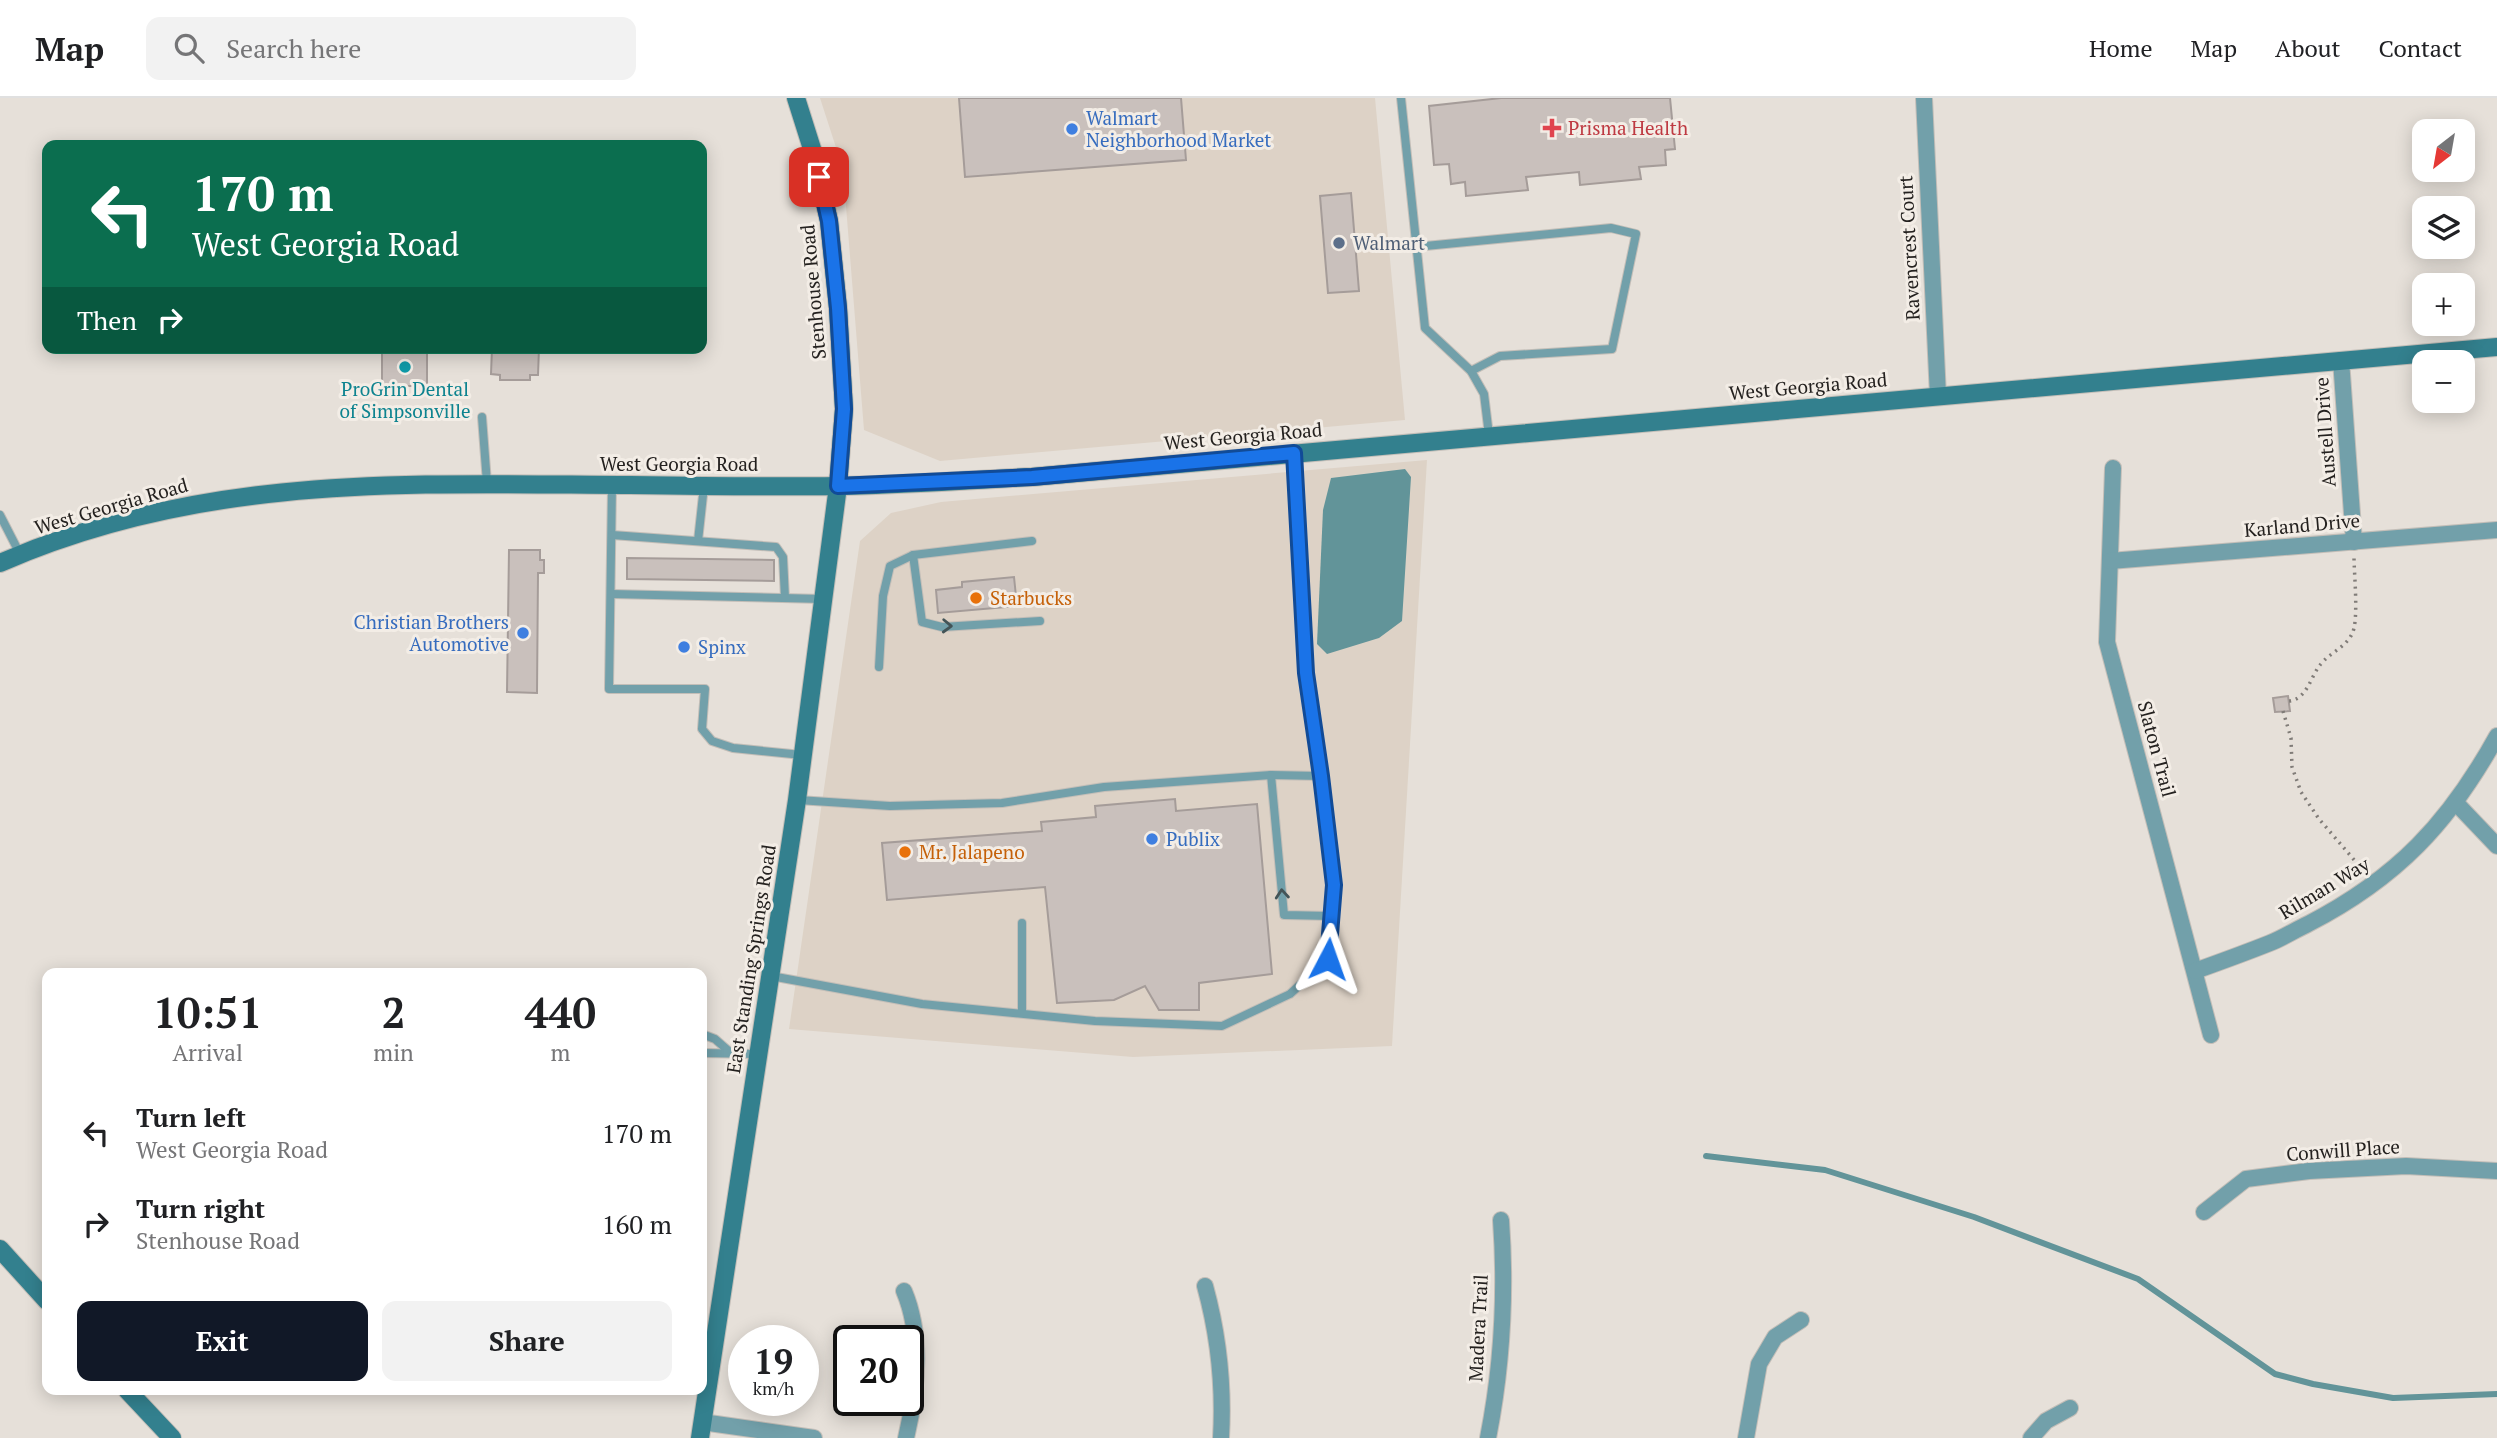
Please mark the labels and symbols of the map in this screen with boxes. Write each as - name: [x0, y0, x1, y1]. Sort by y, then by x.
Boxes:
- place label: Walmart Neighborhood Market: [1086, 105, 1271, 152]
- place label: Prisma Health: [1568, 115, 1688, 140]
- marker: Prisma Health: [1542, 118, 1562, 138]
- north arrow: [2412, 119, 2474, 182]
- marker: Walmart Neighborhood Market: [1064, 121, 1080, 137]
- pin: [789, 147, 849, 207]
- street label: Ravencrest Court: [1892, 175, 1925, 321]
- street label: Stenhouse Road: [794, 223, 831, 361]
- place label: Walmart: [1353, 230, 1425, 255]
- marker: Walmart: [1331, 235, 1347, 251]
- marker: ProGrin Dental of Simpsonville: [397, 359, 413, 375]
- street label: West Georgia Road: [1728, 366, 1889, 405]
- place label: ProGrin Dental of Simpsonville: [339, 376, 471, 423]
- street label: Austell Drive: [2308, 376, 2341, 488]
- street label: West Georgia Road: [1163, 416, 1324, 455]
- street label: West Georgia Road: [600, 451, 759, 476]
- street label: West Georgia Road: [31, 472, 191, 539]
- street label: Karland Drive: [2243, 507, 2361, 542]
- place label: Starbucks: [990, 585, 1072, 610]
- marker: Starbucks: [968, 590, 984, 606]
- place label: Christian Brothers Automotive: [354, 609, 509, 656]
- one-way arrow: [942, 618, 953, 633]
- marker: Christian Brothers Automotive: [515, 625, 531, 641]
- place label: Spinx: [698, 634, 746, 659]
- marker: Spinx: [676, 639, 692, 655]
- street label: Slaton Trail: [2133, 698, 2182, 800]
- place label: Publix: [1166, 826, 1220, 851]
- marker: Publix: [1144, 831, 1160, 847]
- place label: Mr. Jalapeno: [919, 839, 1025, 864]
- street label: East Standing Springs Road: [720, 842, 781, 1075]
- marker: Mr. Jalapeno: [897, 844, 913, 860]
- street label: Rilman Way: [2274, 851, 2374, 924]
- one-way arrow: [1275, 889, 1290, 900]
- position arrow: [1291, 922, 1365, 996]
- street label: Conwill Place: [2285, 1133, 2401, 1166]
- street label: Madera Trail: [1462, 1274, 1493, 1382]
- speed limit sign: 20: [833, 1325, 924, 1416]

